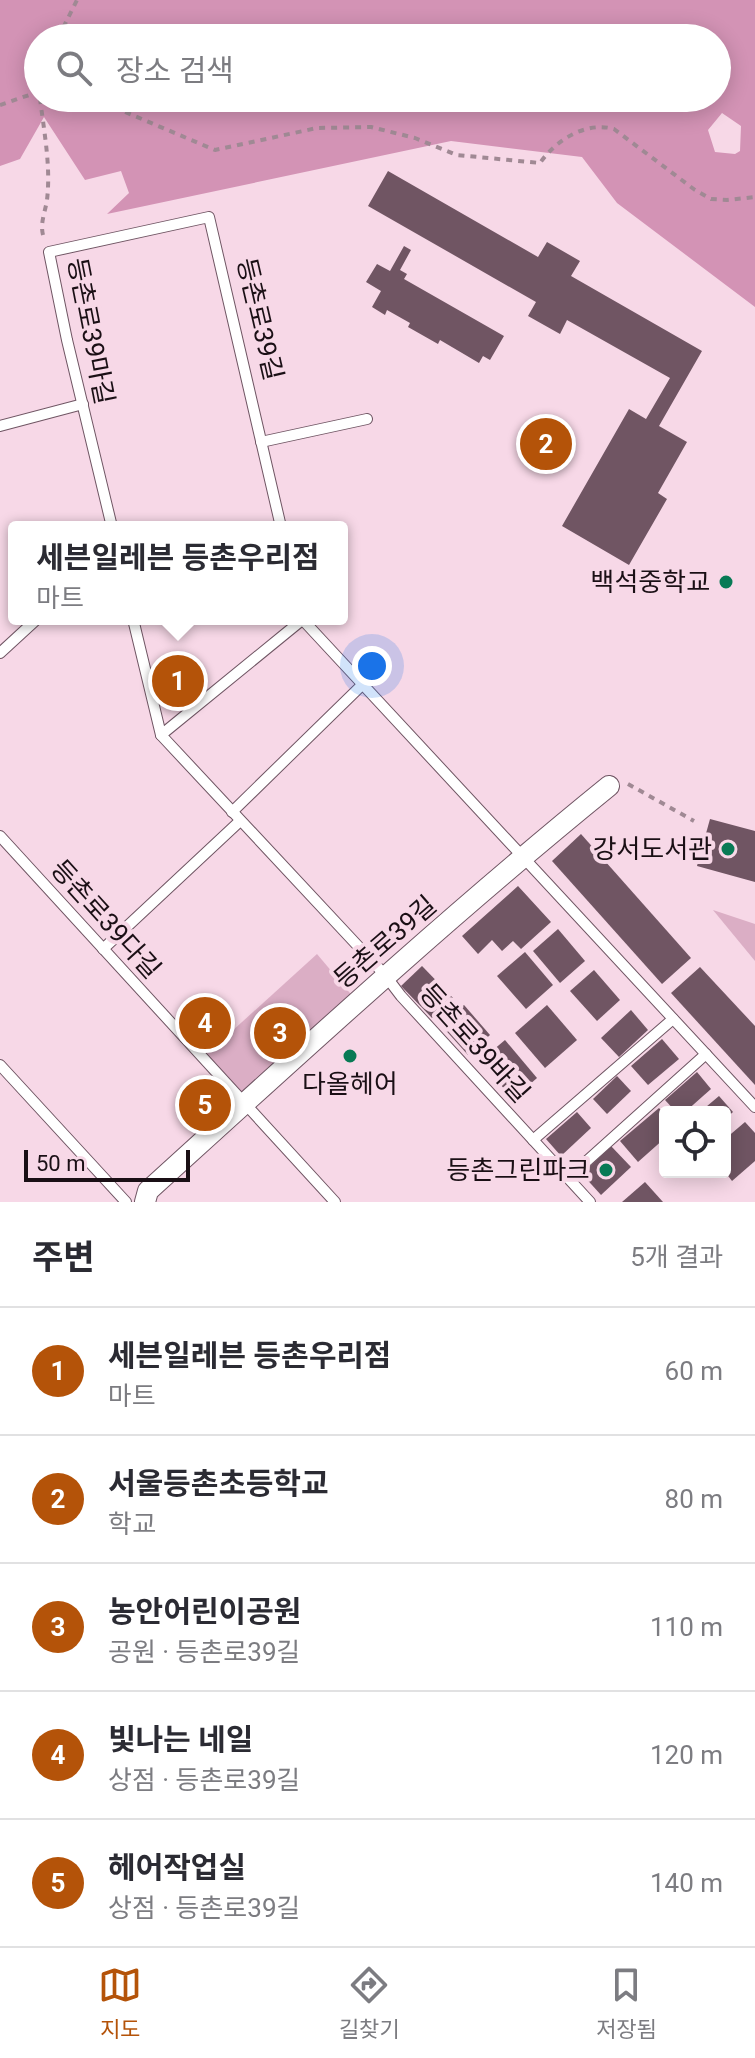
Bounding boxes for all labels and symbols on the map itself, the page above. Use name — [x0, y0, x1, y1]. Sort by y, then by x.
street label: 등촌로39마길 — [62, 255, 120, 407]
street label: 등촌로39길 — [231, 255, 289, 383]
pin: 2 — [520, 414, 572, 474]
place label: 백석중학교 — [590, 567, 710, 597]
marker: 백석중학교 — [717, 573, 735, 591]
your location — [352, 646, 392, 686]
pin: 1 — [152, 651, 204, 711]
place label: 강서도서관 — [592, 834, 712, 864]
marker: 강서도서관 — [719, 840, 737, 858]
street label: 등촌로39다길 — [45, 854, 167, 984]
street label: 등촌로39길 — [328, 890, 442, 994]
street label: 등촌로39바길 — [414, 978, 536, 1108]
pin: 4 — [179, 993, 231, 1053]
pin: 3 — [254, 1003, 306, 1063]
marker: 다올헤어 — [341, 1047, 359, 1065]
place label: 다올헤어 — [302, 1069, 398, 1099]
pin: 5 — [179, 1075, 231, 1135]
scale bar — [24, 1146, 190, 1182]
place label: 등촌그린파크 — [446, 1155, 590, 1185]
marker: 등촌그린파크 — [597, 1161, 615, 1179]

